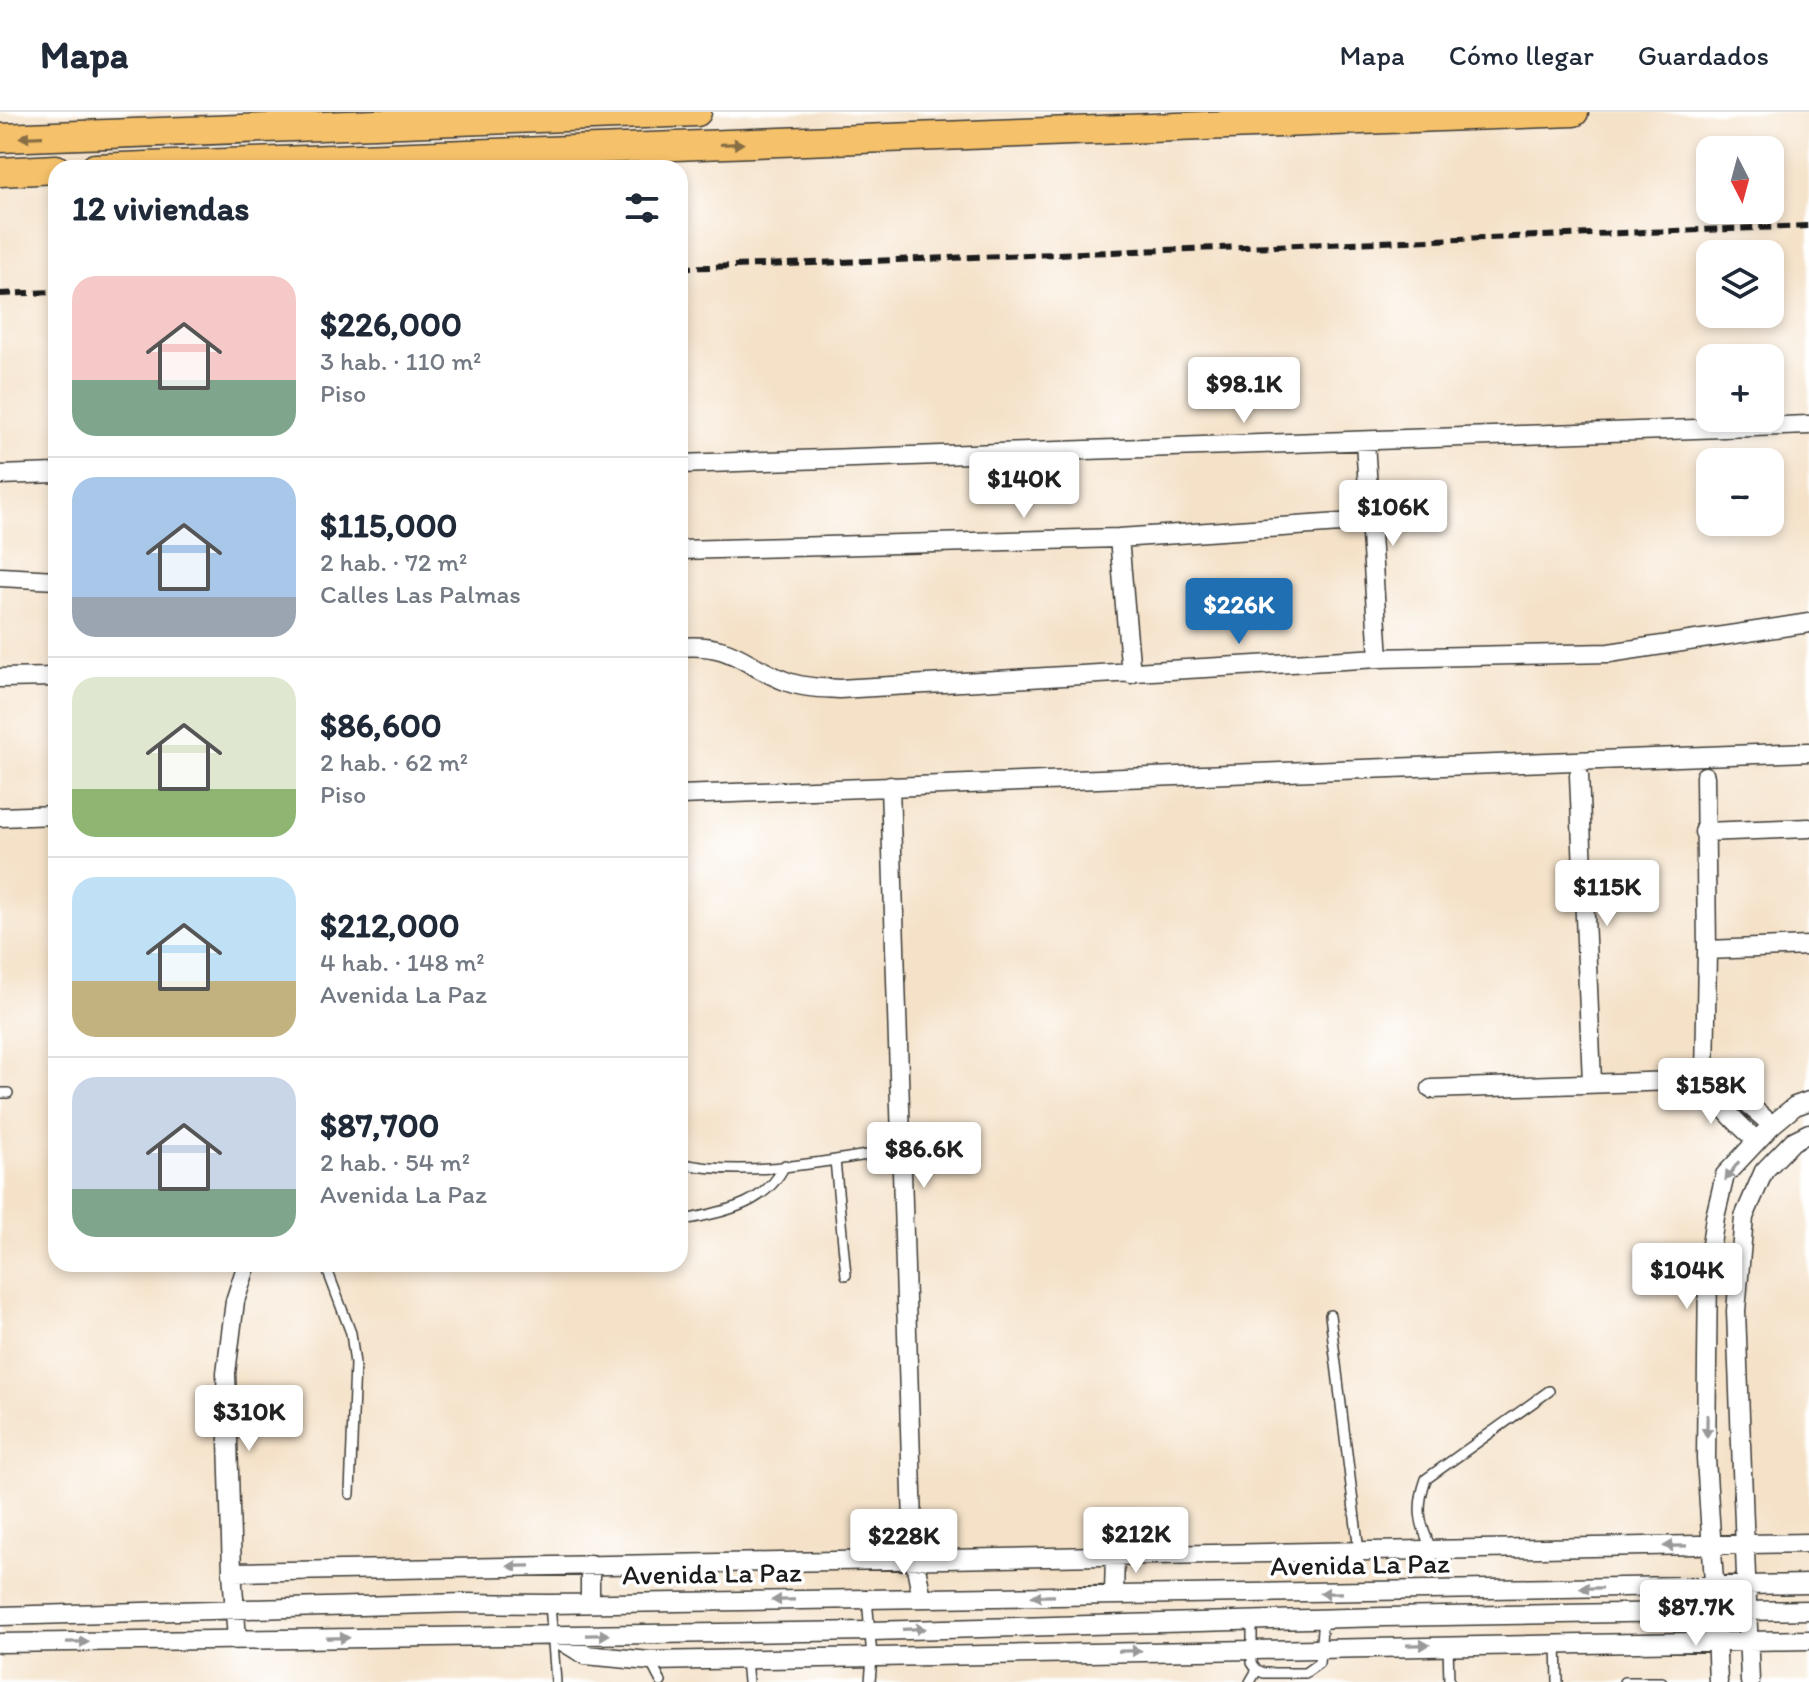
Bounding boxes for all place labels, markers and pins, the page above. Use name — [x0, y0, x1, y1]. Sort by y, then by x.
pin: $98.1K — [1179, 357, 1309, 425]
pin: $140K — [968, 452, 1080, 520]
pin: $106K — [1337, 480, 1449, 548]
pin: $226K — [1183, 578, 1295, 646]
pin: $115K — [1551, 860, 1663, 928]
pin: $158K — [1655, 1058, 1767, 1126]
pin: $86.6K — [859, 1122, 989, 1190]
pin: $104K — [1631, 1243, 1743, 1311]
pin: $310K — [193, 1385, 305, 1453]
pin: $212K — [1080, 1507, 1192, 1575]
pin: $228K — [848, 1509, 960, 1577]
pin: $87.7K — [1631, 1580, 1761, 1648]

